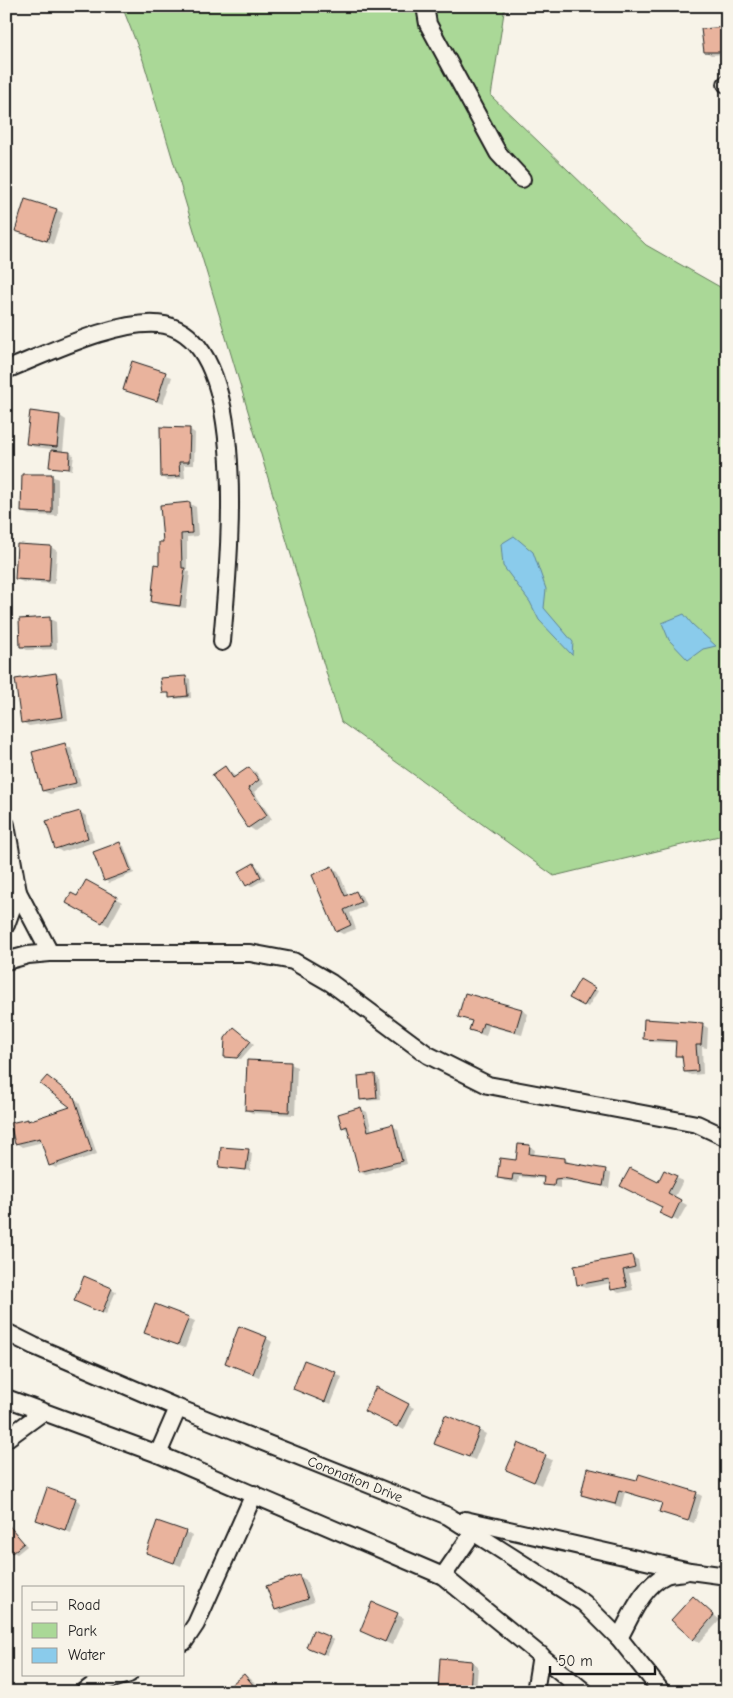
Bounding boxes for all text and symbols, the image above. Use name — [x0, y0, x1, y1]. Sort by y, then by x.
street label: Coronation Drive — [305, 1453, 405, 1506]
legend — [22, 1586, 185, 1676]
text: Road — [68, 1596, 100, 1614]
text: Park — [68, 1622, 97, 1640]
scale bar — [550, 1643, 656, 1675]
text: Water — [68, 1646, 105, 1664]
text: 50 m — [558, 1652, 593, 1670]

